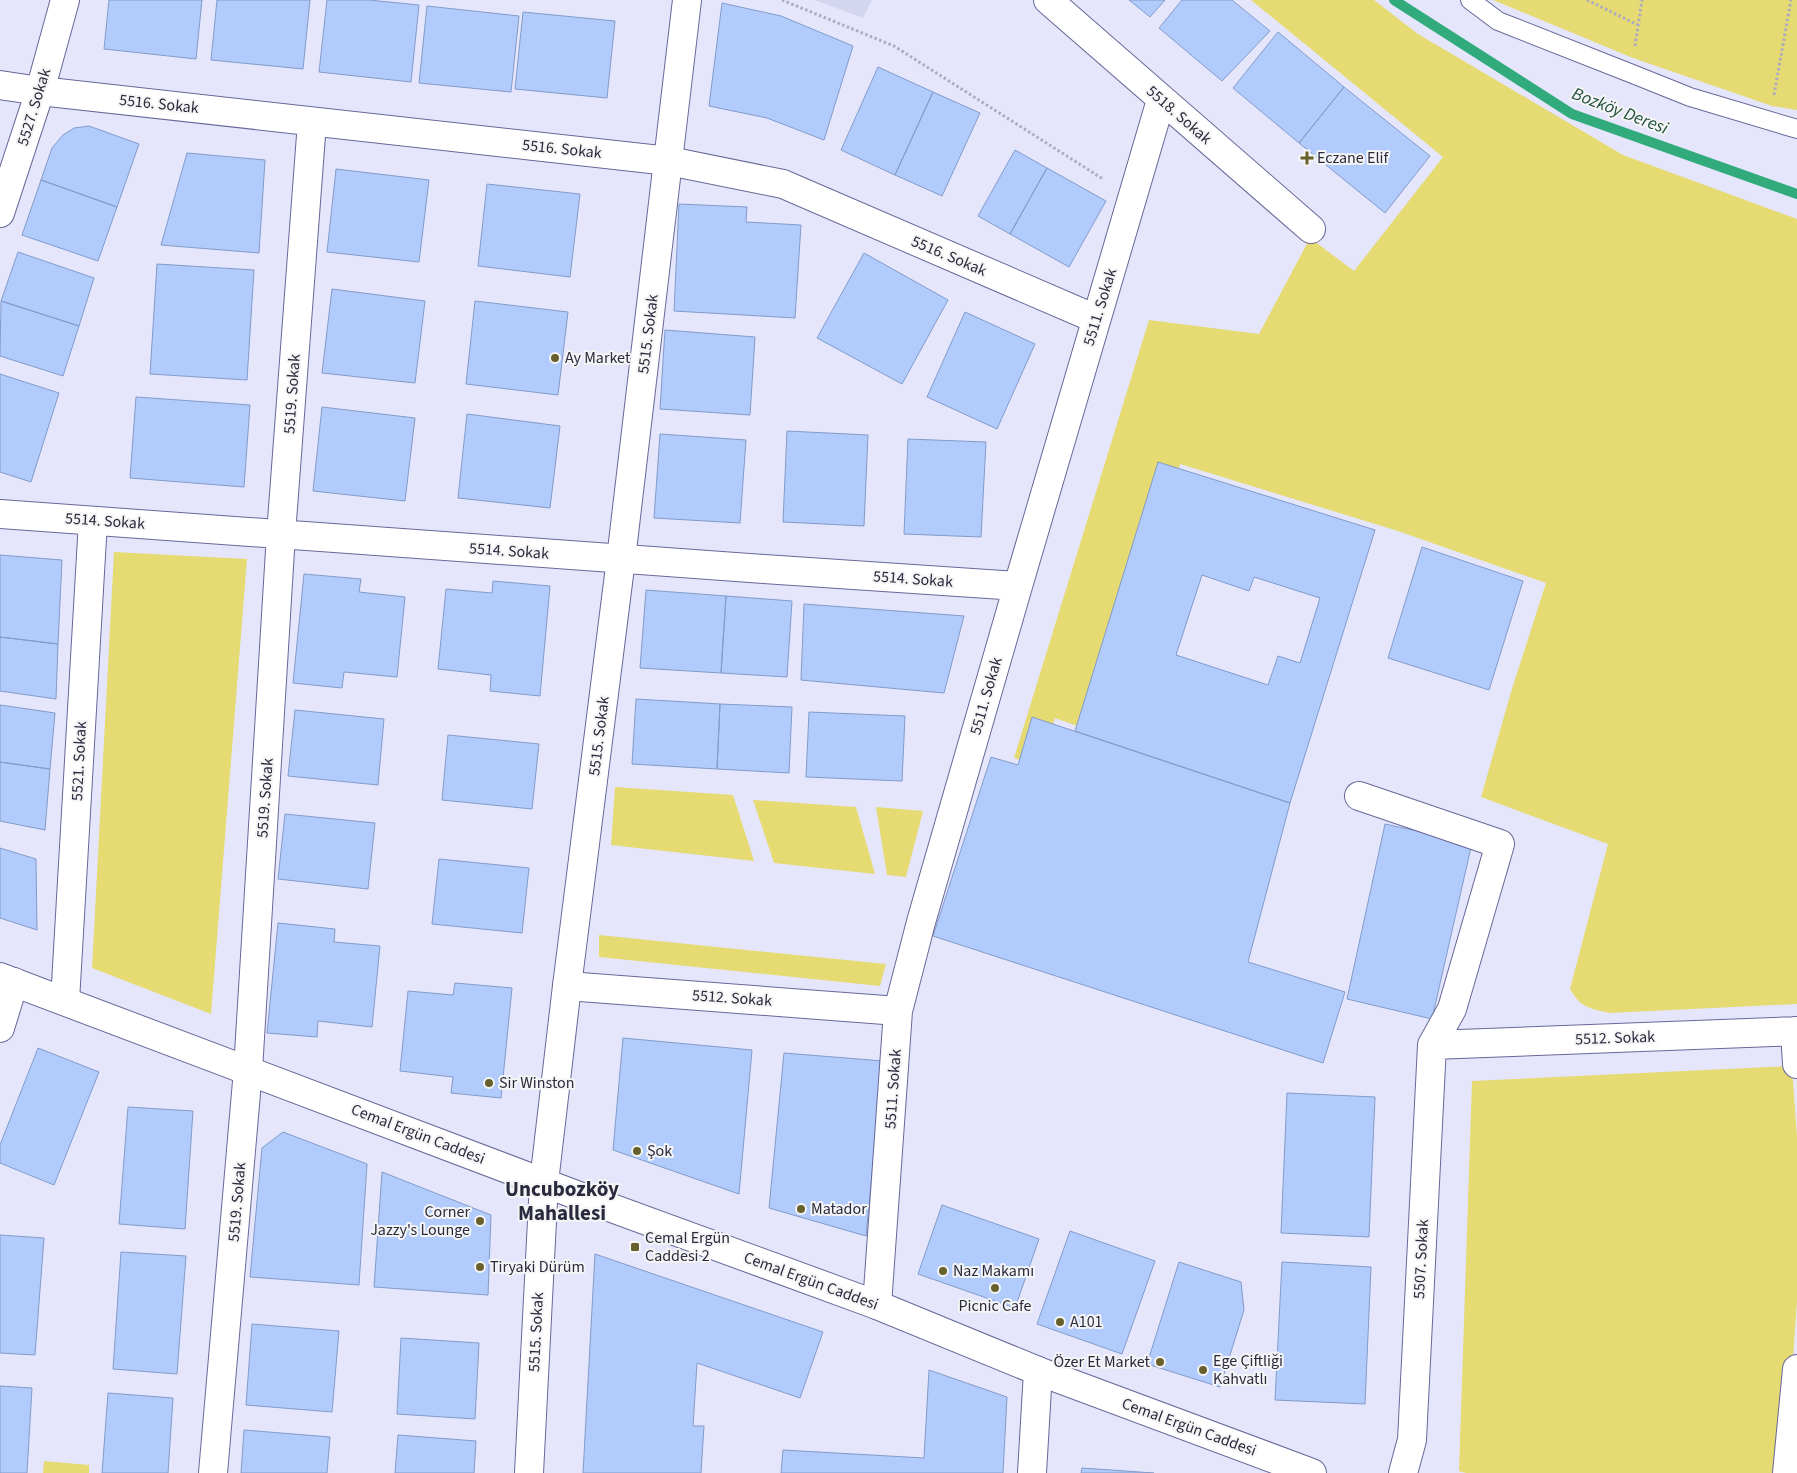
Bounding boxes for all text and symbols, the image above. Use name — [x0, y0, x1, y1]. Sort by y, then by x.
street label: 5527. Sokak — [12, 65, 56, 148]
street label: 5518. Sokak — [1142, 80, 1216, 150]
water label: Bozköy Deresi — [1568, 81, 1672, 141]
street label: 5516. Sokak — [118, 89, 200, 119]
street label: 5516. Sokak — [521, 134, 603, 164]
place label: Eczane Elif — [1317, 147, 1389, 169]
marker: Eczane Elif — [1301, 152, 1313, 164]
street label: 5516. Sokak — [908, 230, 990, 282]
street label: 5511. Sokak — [1078, 265, 1122, 348]
street label: 5515. Sokak — [632, 293, 664, 375]
place label: Ay Market — [565, 347, 631, 369]
marker: Ay Market — [549, 352, 561, 364]
street label: 5519. Sokak — [278, 353, 306, 435]
street label: 5514. Sokak — [64, 507, 146, 535]
street label: 5514. Sokak — [468, 537, 550, 565]
street label: 5514. Sokak — [872, 565, 954, 593]
street label: 5511. Sokak — [964, 654, 1008, 737]
street label: 5515. Sokak — [583, 695, 615, 777]
street label: 5521. Sokak — [66, 720, 92, 801]
street label: 5519. Sokak — [251, 757, 279, 839]
street label: 5512. Sokak — [691, 984, 773, 1012]
street label: 5512. Sokak — [1575, 1026, 1655, 1050]
street label: 5511. Sokak — [879, 1048, 907, 1130]
place label: Sir Winston — [499, 1072, 575, 1094]
marker: Sir Winston — [483, 1077, 495, 1089]
street label: Cemal Ergün Caddesi — [348, 1098, 488, 1170]
place label: Şok — [647, 1140, 672, 1162]
marker: Şok — [631, 1145, 643, 1157]
street label: 5519. Sokak — [223, 1161, 251, 1243]
district label: Uncubozköy Mahallesi — [505, 1174, 619, 1228]
place label: Matador — [811, 1198, 867, 1220]
place label: Corner Jazzy's Lounge — [370, 1201, 470, 1241]
marker: Matador — [795, 1203, 807, 1215]
marker: Corner Jazzy's Lounge — [474, 1215, 486, 1227]
street label: 5507. Sokak — [1408, 1218, 1434, 1299]
place label: Cemal Ergün Caddesi 2 — [645, 1227, 730, 1267]
marker: Cemal Ergün Caddesi 2 — [629, 1241, 641, 1253]
street label: Cemal Ergün Caddesi — [741, 1246, 881, 1316]
place label: Tiryaki Dürüm — [490, 1256, 585, 1278]
place label: Naz Makamı — [953, 1260, 1034, 1282]
marker: Tiryaki Dürüm — [474, 1261, 486, 1273]
marker: Naz Makamı — [937, 1265, 949, 1277]
marker: Picnic Cafe — [989, 1282, 1001, 1294]
street label: 5515. Sokak — [523, 1291, 549, 1372]
place label: Picnic Cafe — [958, 1295, 1032, 1317]
place label: A101 — [1070, 1311, 1103, 1333]
marker: A101 — [1054, 1316, 1066, 1328]
place label: Ege Çiftliği Kahvatlı — [1213, 1350, 1283, 1390]
place label: Özer Et Market — [1053, 1351, 1151, 1373]
marker: Özer Et Market — [1154, 1356, 1166, 1368]
marker: Ege Çiftliği Kahvatlı — [1197, 1364, 1209, 1376]
street label: Cemal Ergün Caddesi — [1119, 1392, 1259, 1462]

